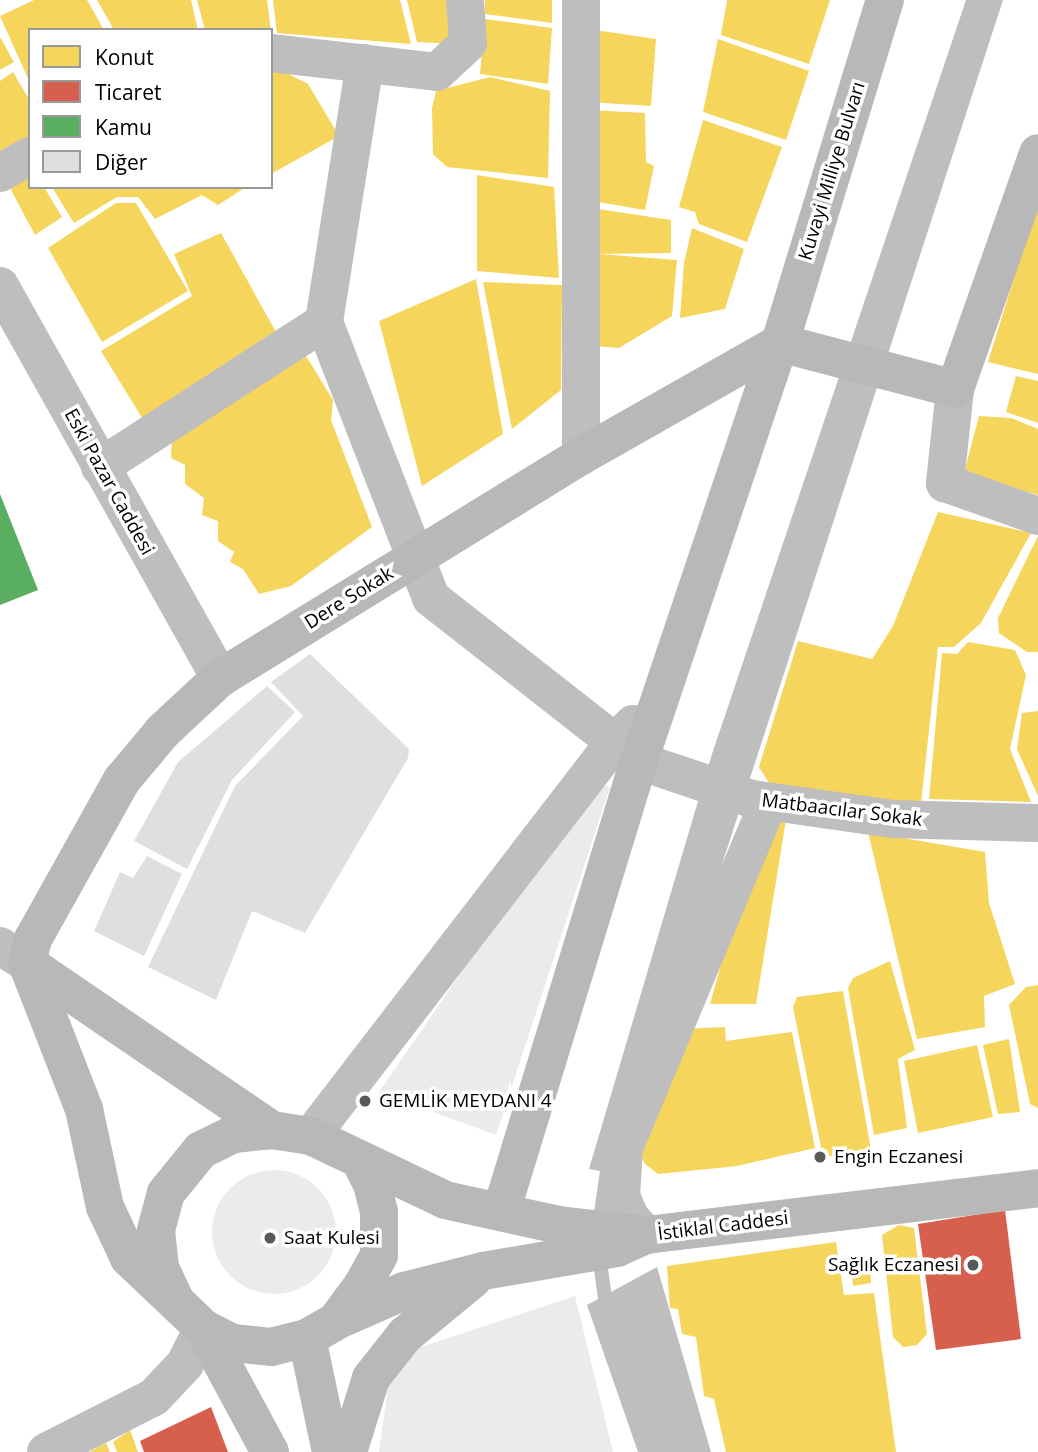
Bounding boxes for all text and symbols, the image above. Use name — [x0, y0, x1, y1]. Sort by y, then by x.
legend — [28, 28, 273, 189]
text: Konut — [95, 43, 154, 71]
text: Ticaret — [95, 78, 161, 106]
street label: Kuvayi Milliye Bulvarı — [794, 79, 870, 263]
text: Kamu — [95, 113, 152, 141]
text: Diğer — [95, 148, 147, 176]
street label: Eski Pazar Caddesi — [59, 405, 159, 559]
street label: Dere Sokak — [300, 562, 398, 634]
street label: Matbaacılar Sokak — [760, 789, 924, 831]
place label: GEMLİK MEYDANI 4 — [379, 1090, 552, 1112]
marker: GEMLİK MEYDANI 4 — [357, 1093, 373, 1109]
place label: Engin Eczanesi — [834, 1146, 963, 1168]
marker: Engin Eczanesi — [812, 1149, 828, 1165]
street label: İstiklal Caddesi — [656, 1207, 790, 1245]
place label: Saat Kulesi — [284, 1227, 380, 1249]
marker: Saat Kulesi — [262, 1230, 278, 1246]
place label: Sağlık Eczanesi — [828, 1254, 959, 1276]
marker: Sağlık Eczanesi — [965, 1257, 981, 1273]

